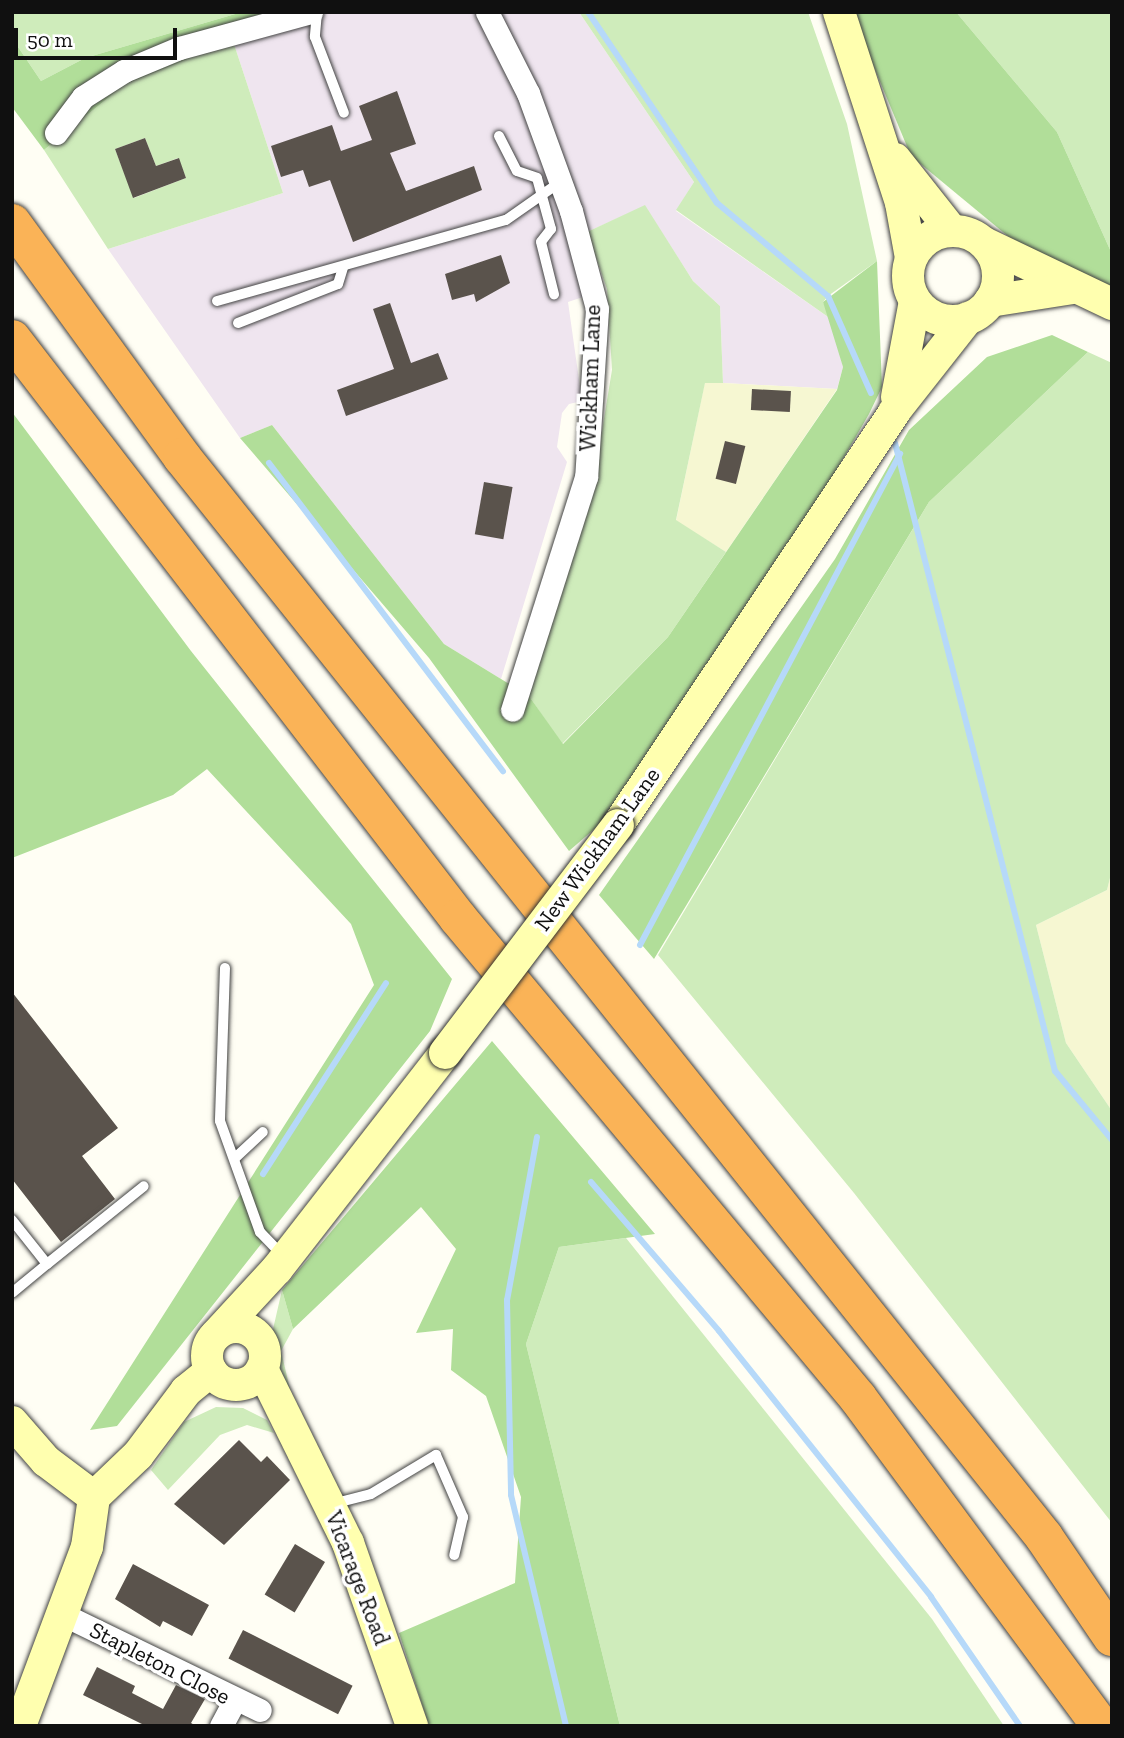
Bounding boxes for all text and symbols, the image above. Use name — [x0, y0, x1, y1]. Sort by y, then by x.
scale bar — [18, 14, 180, 58]
text: 50 m — [27, 27, 73, 52]
street label: Wickham Lane — [574, 304, 606, 452]
street label: New Wickham Lane — [528, 761, 666, 937]
street label: Vicarage Road — [320, 1507, 396, 1649]
street label: Stapleton Close — [85, 1616, 235, 1710]

